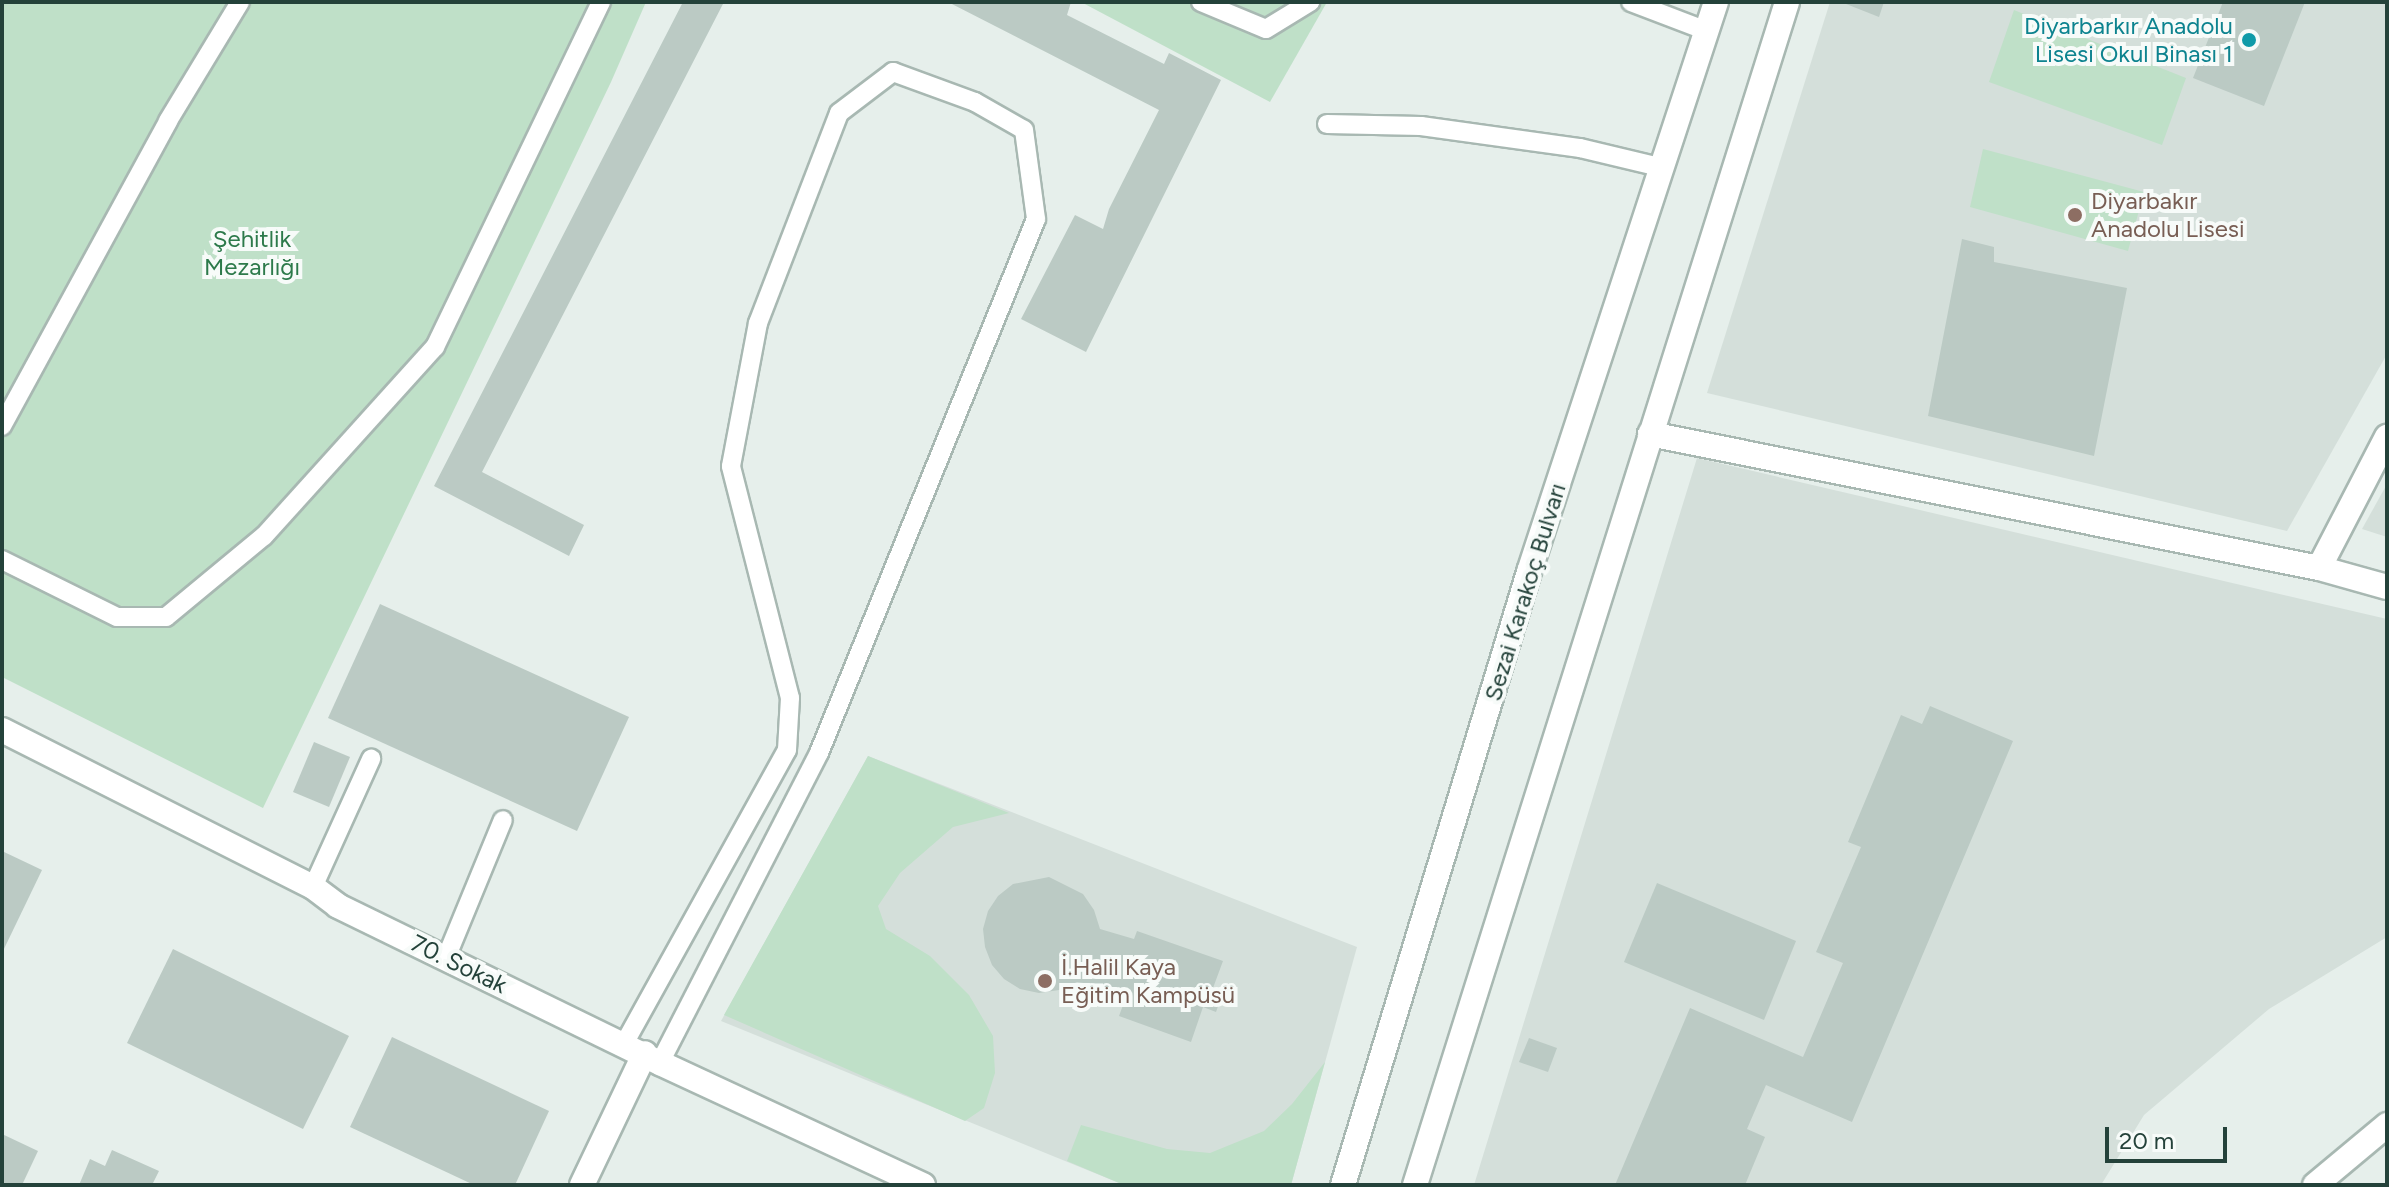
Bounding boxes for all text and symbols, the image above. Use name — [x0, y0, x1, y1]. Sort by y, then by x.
place label: Diyarbarkır Anadolu Lisesi Okul Binası 1 — [2024, 12, 2233, 68]
marker: Diyarbarkır Anadolu Lisesi Okul Binası 1 — [2240, 31, 2258, 49]
place label: Diyarbakır Anadolu Lisesi — [2091, 187, 2245, 243]
marker: Diyarbakır Anadolu Lisesi — [2066, 206, 2084, 224]
park label: Şehitlik Mezarlığı — [204, 225, 300, 281]
street label: Sezai Karakoç Bulvarı — [1478, 480, 1572, 704]
street label: 70. Sokak — [406, 928, 512, 1000]
place label: İ.Halil Kaya Eğitim Kampüsü — [1061, 953, 1235, 1009]
marker: İ.Halil Kaya Eğitim Kampüsü — [1036, 972, 1054, 990]
scale bar — [2109, 1111, 2231, 1161]
text: 20 m — [2119, 1126, 2174, 1155]

